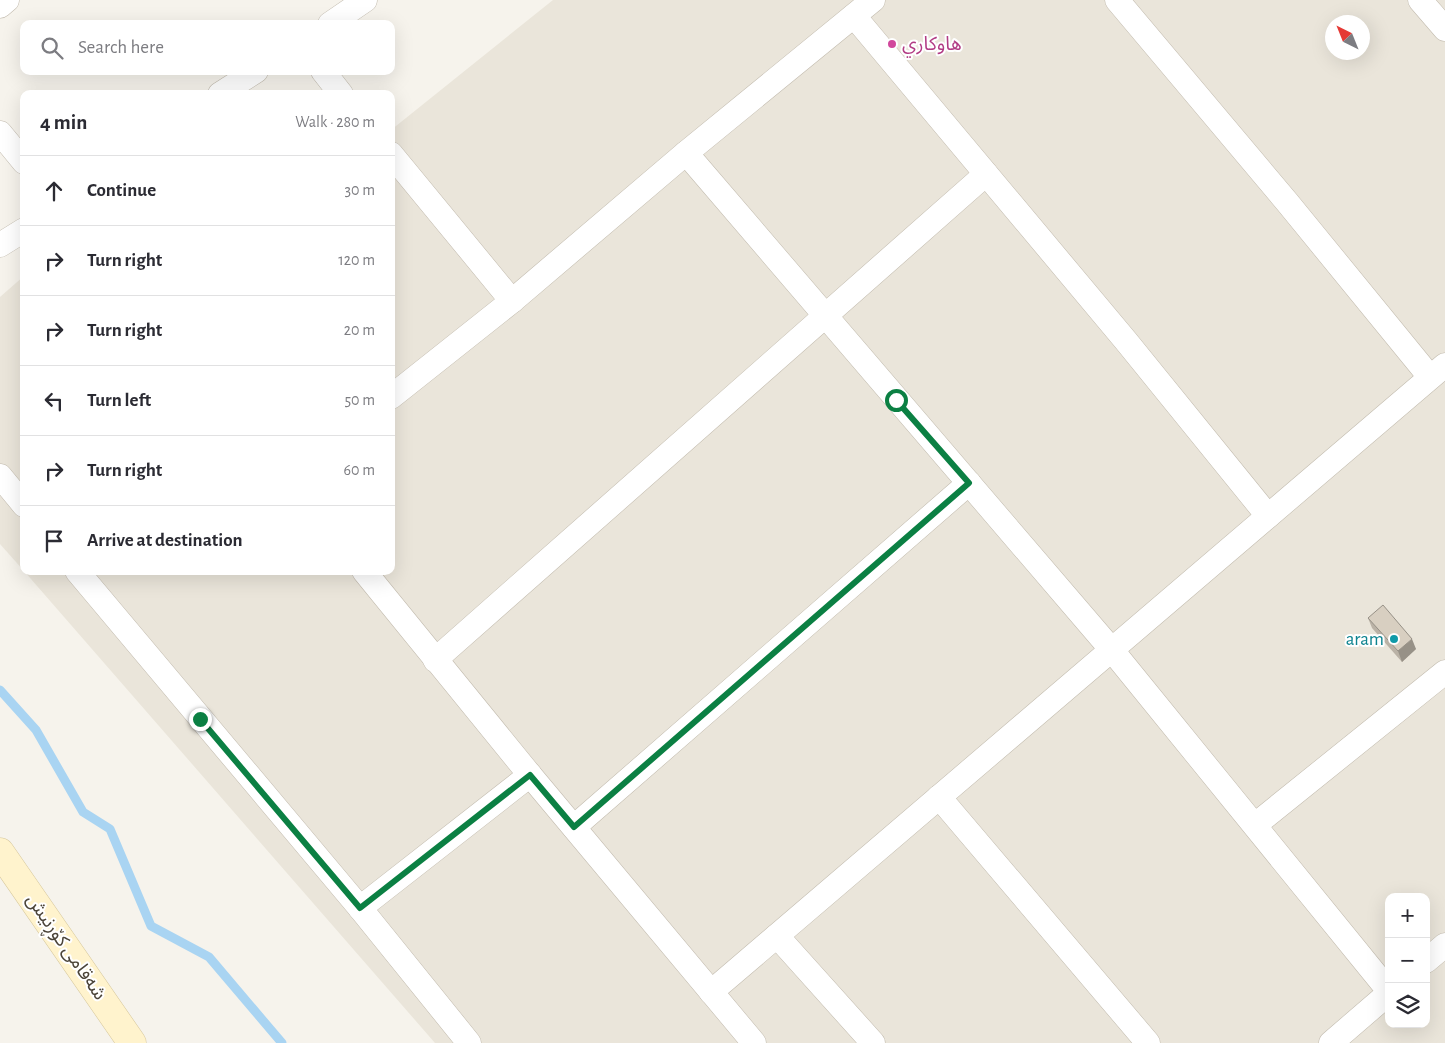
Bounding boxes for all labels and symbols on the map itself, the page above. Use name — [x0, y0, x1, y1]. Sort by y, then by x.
north arrow — [1325, 15, 1370, 60]
place label: هاوكاري — [902, 35, 962, 58]
marker: هاوكاري — [886, 38, 898, 50]
route start — [885, 389, 908, 412]
place label: aram — [1346, 630, 1384, 649]
marker: aram — [1388, 633, 1400, 645]
route end — [189, 708, 212, 731]
street label: شەقامی کۆڕنیش — [18, 890, 110, 1006]

